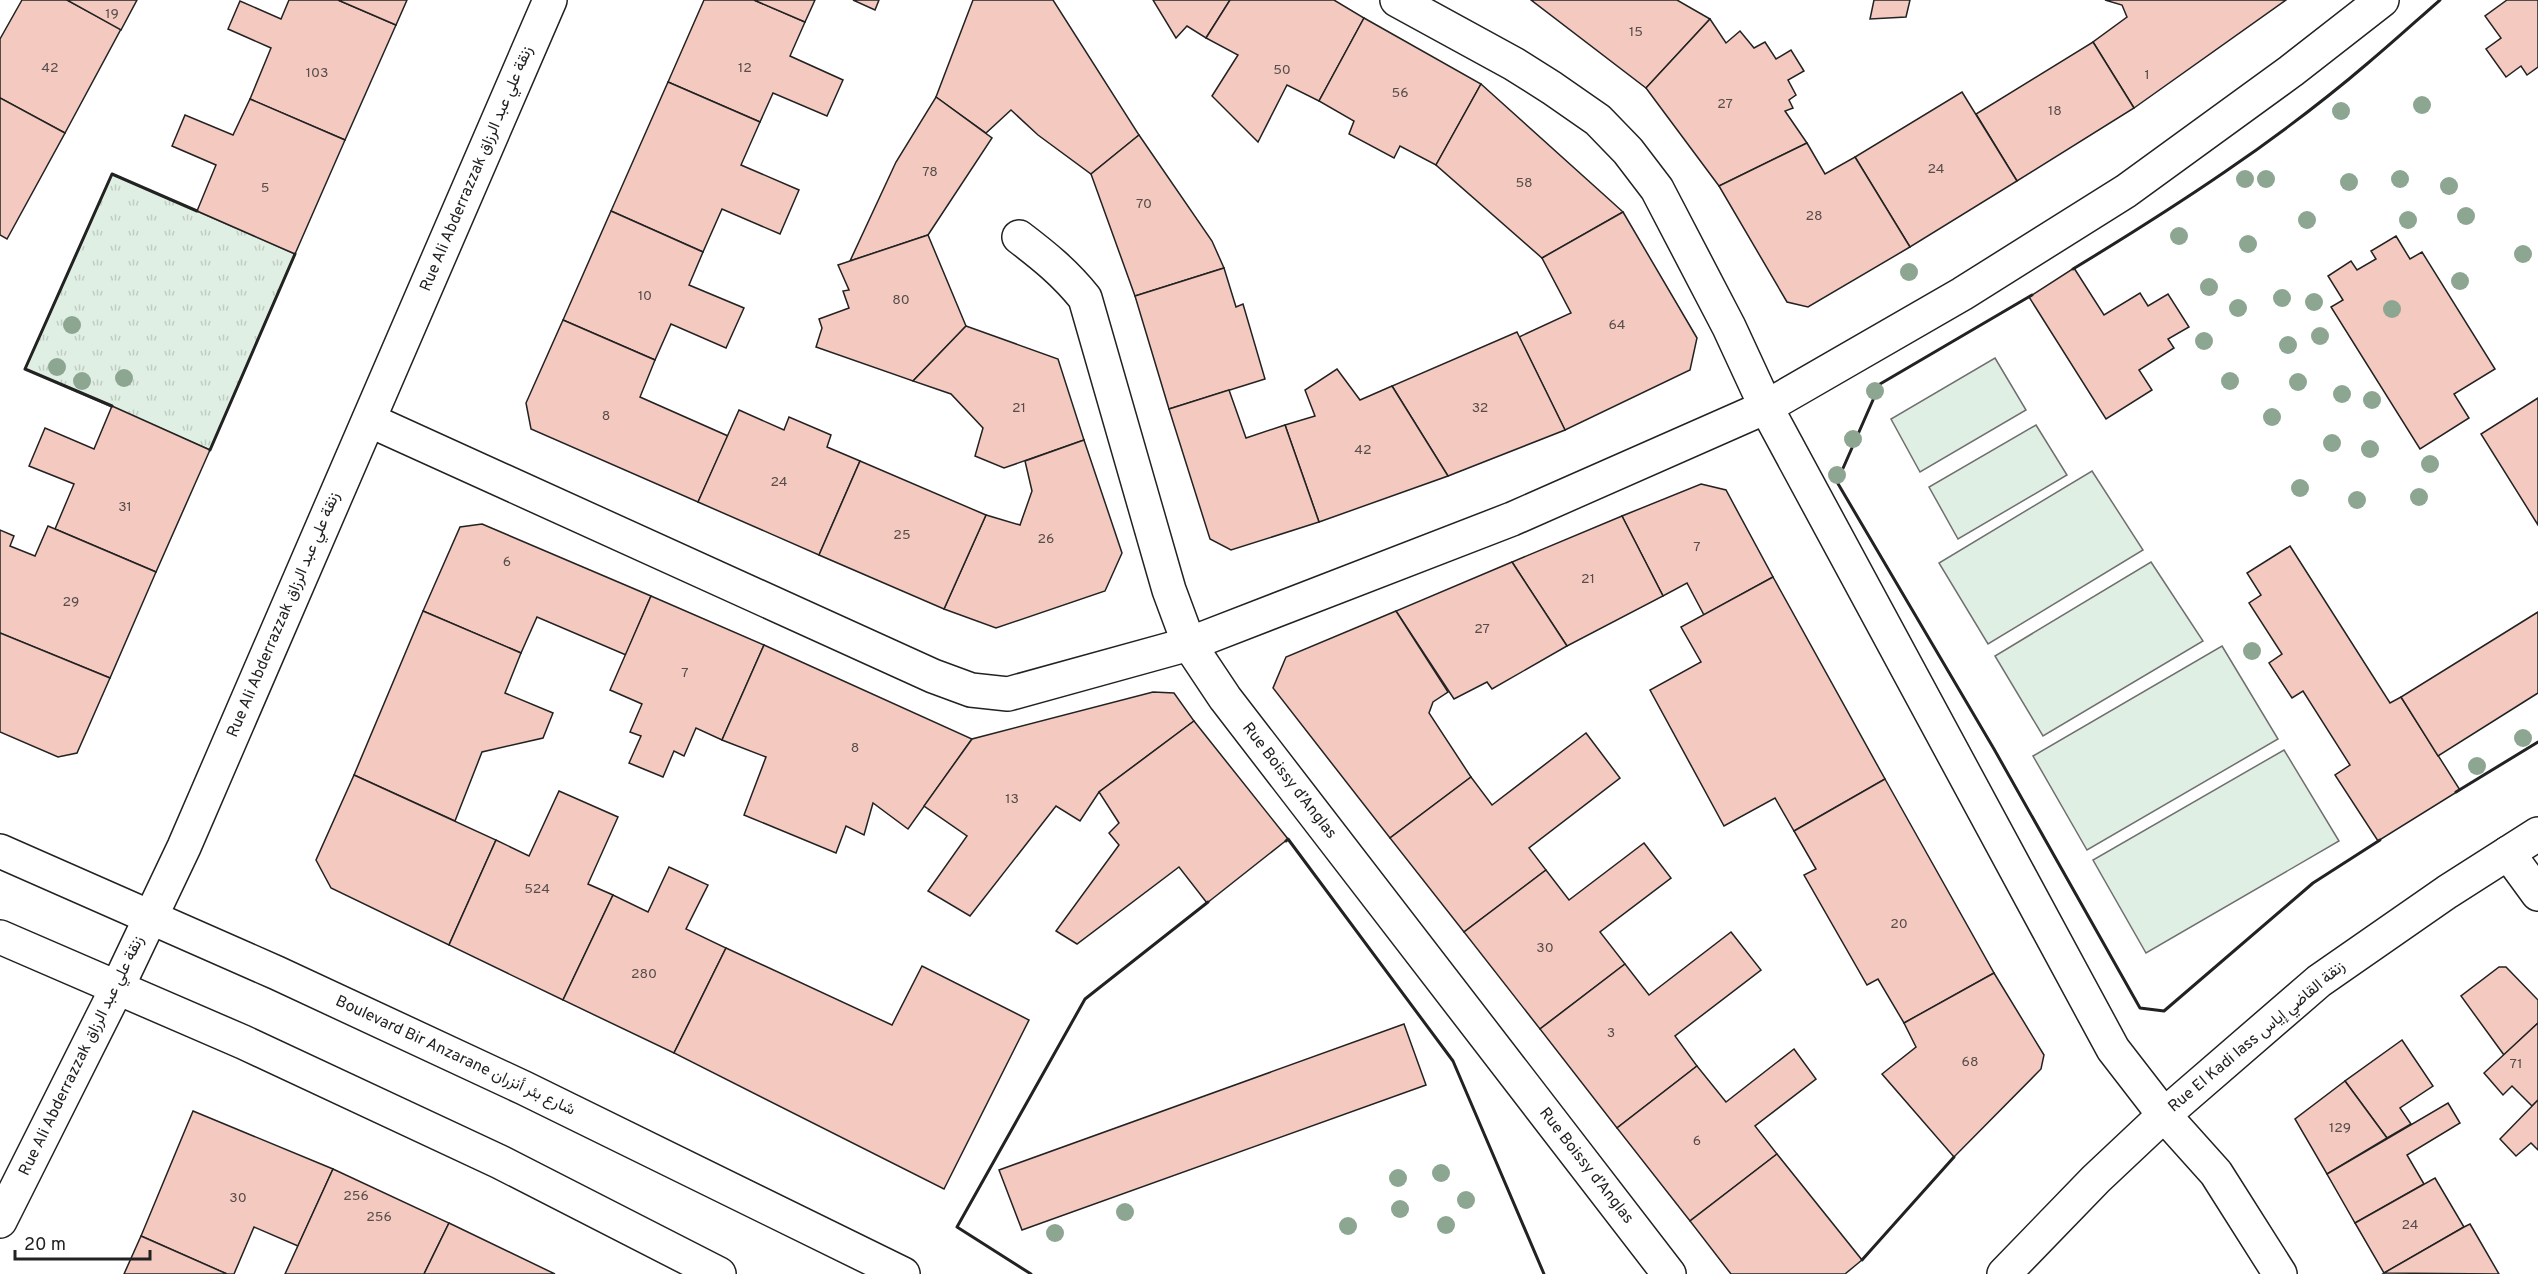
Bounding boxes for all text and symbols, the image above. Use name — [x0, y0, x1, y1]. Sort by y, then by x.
house number: 19 — [105, 6, 119, 23]
house number: 15 — [1629, 24, 1643, 41]
street label: Rue Ali Abderrazzak زنقة علي عبد الرزاق — [416, 43, 540, 295]
house number: 42 — [41, 60, 59, 77]
house number: 12 — [738, 60, 752, 77]
house number: 50 — [1273, 62, 1291, 79]
house number: 103 — [306, 65, 328, 82]
house number: 1 — [2144, 67, 2150, 84]
house number: 56 — [1391, 85, 1409, 102]
house number: 27 — [1717, 96, 1733, 113]
house number: 18 — [2048, 103, 2062, 120]
house number: 24 — [1927, 161, 1945, 178]
house number: 78 — [922, 164, 938, 181]
house number: 58 — [1515, 175, 1533, 192]
house number: 5 — [261, 180, 269, 197]
house number: 70 — [1136, 196, 1152, 213]
house number: 28 — [1805, 208, 1823, 225]
house number: 10 — [638, 288, 652, 305]
house number: 80 — [892, 292, 910, 309]
house number: 64 — [1608, 317, 1626, 334]
house number: 21 — [1012, 400, 1026, 417]
house number: 32 — [1472, 400, 1488, 417]
house number: 8 — [602, 408, 610, 425]
house number: 42 — [1354, 442, 1372, 459]
house number: 24 — [770, 474, 788, 491]
street label: Rue Ali Abderrazzak زنقة علي عبد الرزاق — [223, 489, 347, 741]
house number: 31 — [118, 499, 132, 516]
house number: 25 — [893, 527, 911, 544]
house number: 26 — [1038, 531, 1054, 548]
house number: 7 — [1693, 539, 1701, 556]
house number: 6 — [503, 554, 511, 571]
house number: 21 — [1581, 571, 1595, 588]
house number: 29 — [63, 594, 79, 611]
house number: 27 — [1474, 621, 1490, 638]
house number: 7 — [681, 665, 689, 682]
street label: Rue Boissy d’Anglas — [1237, 719, 1341, 843]
house number: 8 — [851, 740, 859, 757]
house number: 13 — [1005, 791, 1019, 808]
house number: 524 — [524, 881, 550, 898]
house number: 20 — [1890, 916, 1908, 933]
street label: Rue Ali Abderrazzak زنقة علي عبد الرزاق — [15, 933, 151, 1180]
house number: 30 — [1536, 940, 1554, 957]
street label: Rue El Kadi Iass زنقة القاضي إياس — [2164, 957, 2351, 1119]
house number: 280 — [631, 966, 657, 983]
street label: Boulevard Bir Anzarane شارع بئر أنزران — [332, 992, 578, 1120]
house number: 3 — [1607, 1025, 1615, 1042]
house number: 68 — [1962, 1054, 1978, 1071]
house number: 71 — [2510, 1056, 2522, 1073]
street label: Rue Boissy d’Anglas — [1534, 1104, 1638, 1228]
house number: 129 — [2329, 1120, 2351, 1137]
house number: 6 — [1693, 1133, 1701, 1150]
house number: 256 — [343, 1188, 369, 1205]
house number: 30 — [229, 1190, 247, 1207]
house number: 256 — [366, 1209, 392, 1226]
house number: 24 — [2401, 1217, 2419, 1234]
scale bar — [15, 1223, 150, 1261]
text: 20 m — [24, 1234, 66, 1257]

